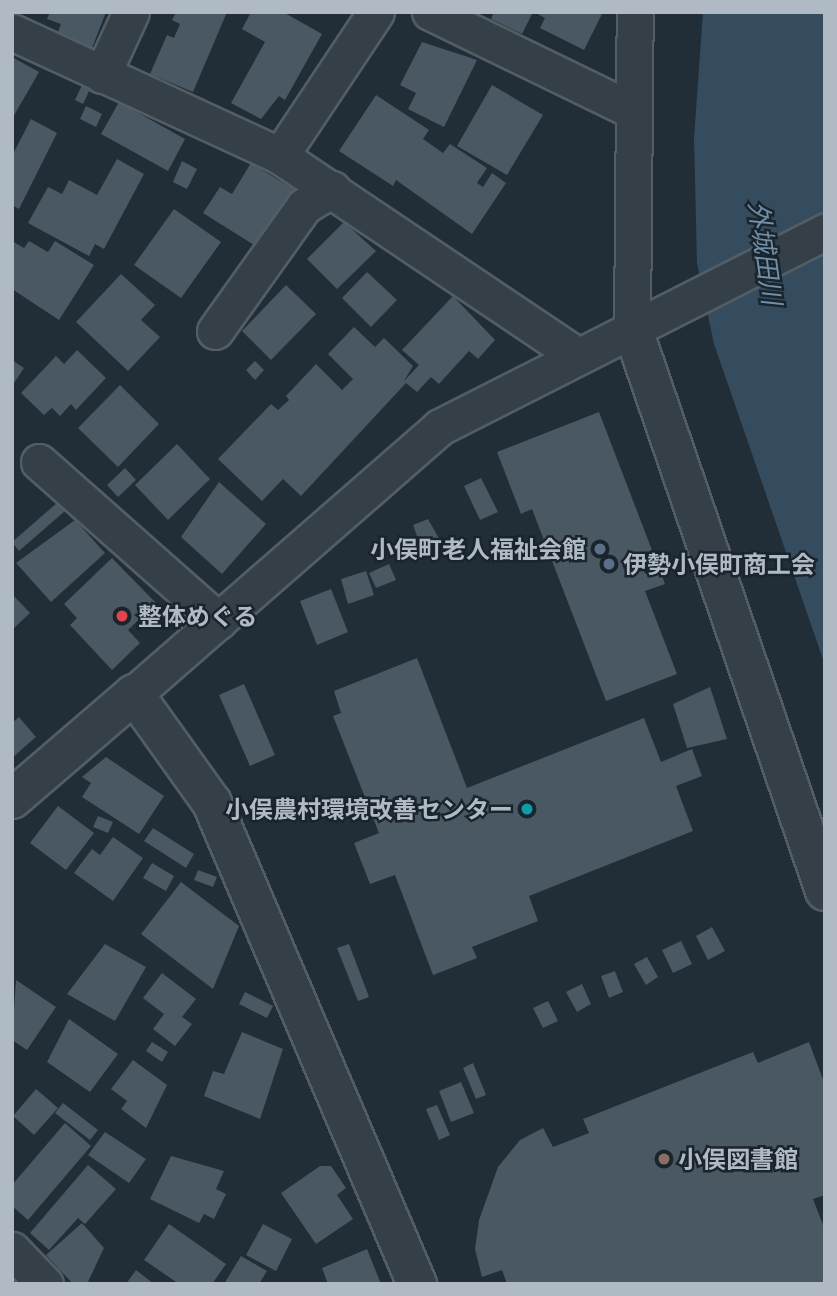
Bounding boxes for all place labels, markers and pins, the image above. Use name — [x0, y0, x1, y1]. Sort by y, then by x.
place label: 小俣町老人福祉会館 — [370, 535, 586, 563]
marker: 小俣町老人福祉会館 — [592, 541, 608, 557]
place label: 伊勢小俣町商工会 — [623, 550, 815, 578]
marker: 伊勢小俣町商工会 — [601, 556, 617, 572]
place label: 整体めぐる — [138, 602, 258, 630]
marker: 整体めぐる — [112, 606, 132, 626]
place label: 小俣農村環境改善センター — [225, 795, 513, 823]
marker: 小俣農村環境改善センター — [519, 801, 535, 817]
place label: 小俣図書館 — [678, 1145, 798, 1173]
marker: 小俣図書館 — [656, 1151, 672, 1167]

